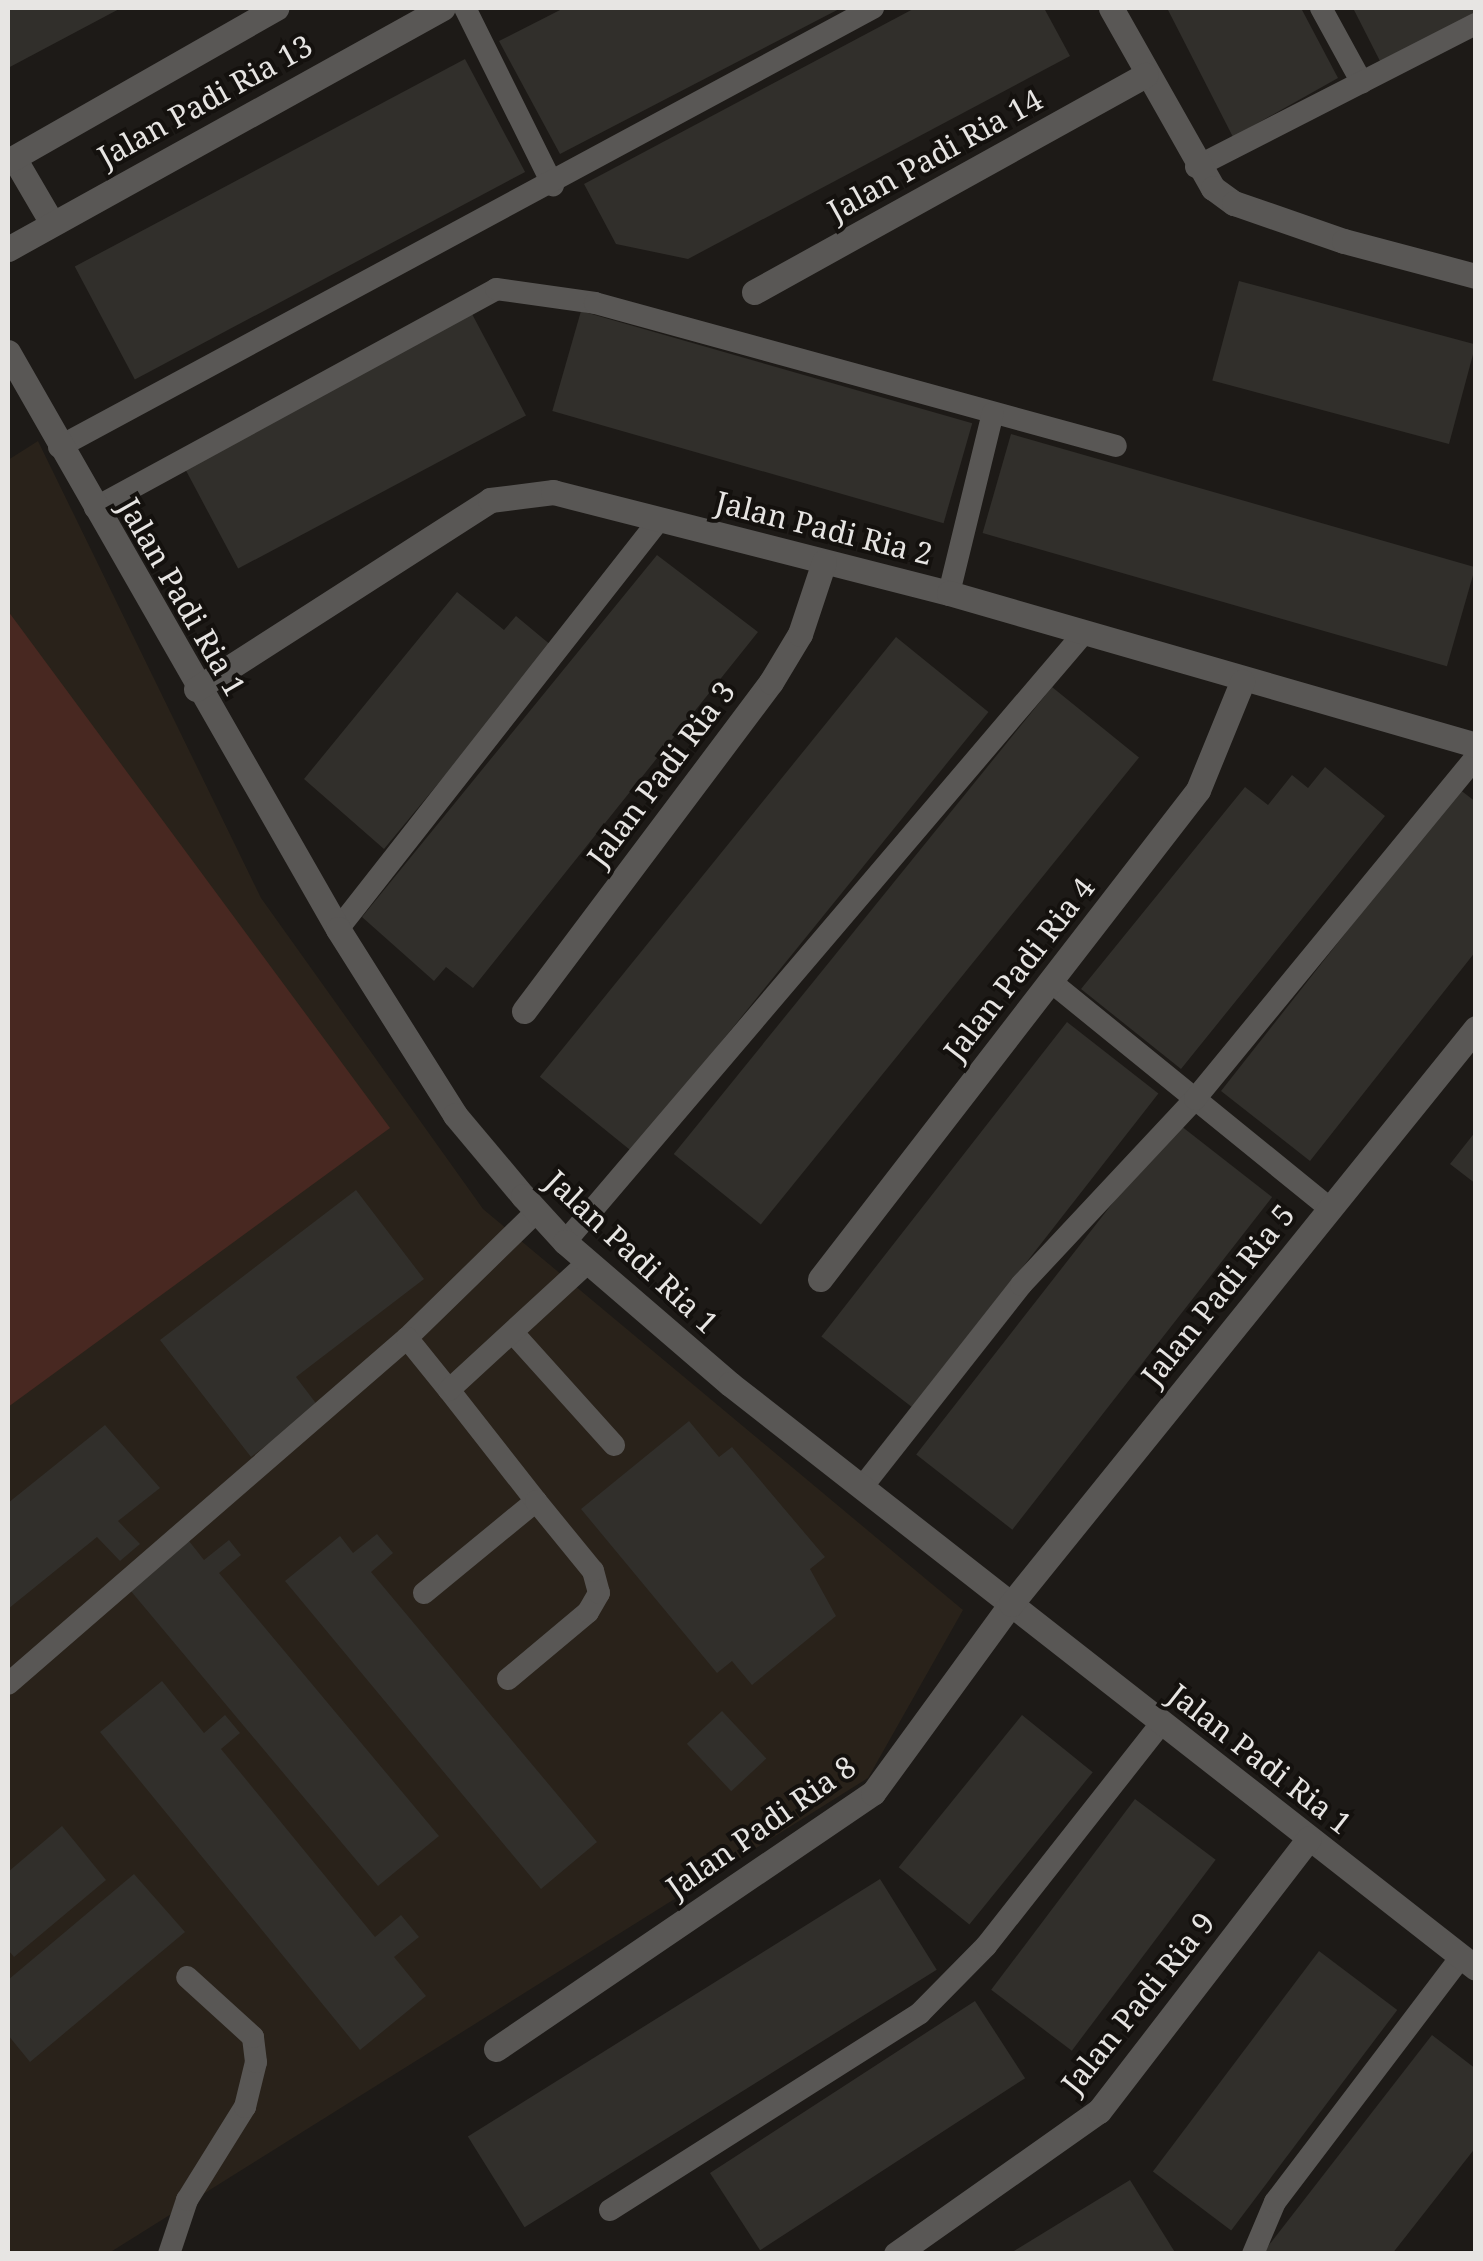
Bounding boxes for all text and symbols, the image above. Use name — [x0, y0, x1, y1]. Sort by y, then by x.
street label: Jalan Padi Ria 13 — [92, 27, 318, 175]
street label: Jalan Padi Ria 14 — [822, 81, 1048, 229]
street label: Jalan Padi Ria 2 — [712, 484, 936, 572]
street label: Jalan Padi Ria 1 — [111, 492, 253, 702]
street label: Jalan Padi Ria 3 — [580, 674, 742, 874]
street label: Jalan Padi Ria 4 — [936, 870, 1102, 1068]
street label: Jalan Padi Ria 1 — [538, 1163, 726, 1341]
street label: Jalan Padi Ria 5 — [1134, 1197, 1302, 1393]
street label: Jalan Padi Ria 1 — [1161, 1676, 1359, 1842]
street label: Jalan Padi Ria 8 — [660, 1748, 862, 1906]
street label: Jalan Padi Ria 9 — [1054, 1905, 1222, 2101]

